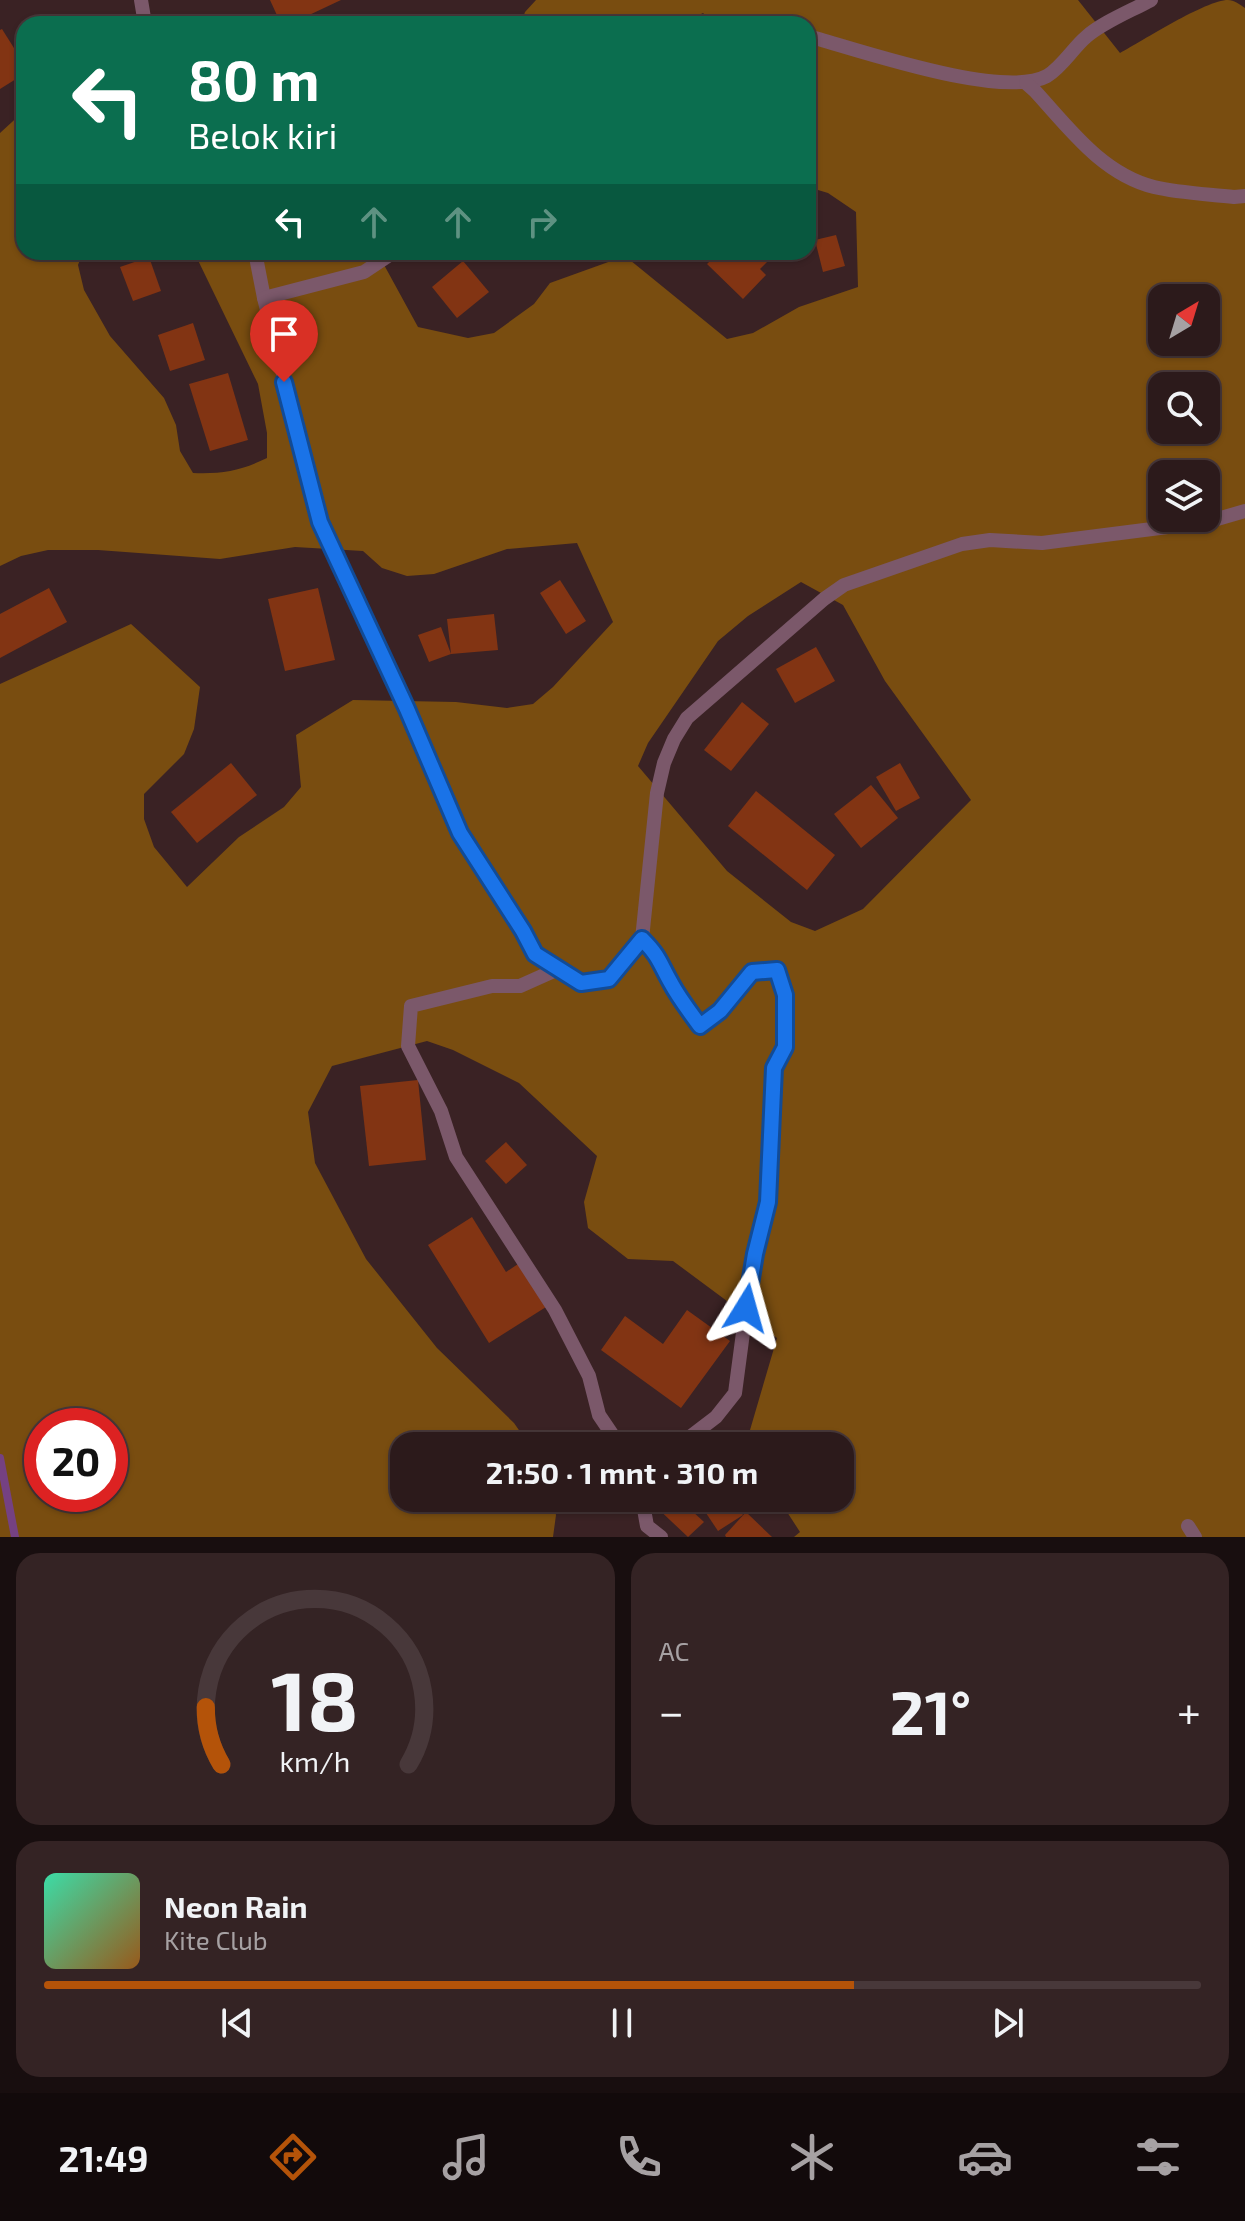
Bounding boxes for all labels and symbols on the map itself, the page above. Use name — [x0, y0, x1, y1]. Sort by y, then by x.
north arrow — [1148, 284, 1220, 356]
pin — [250, 300, 318, 382]
position arrow — [704, 1266, 788, 1350]
speed limit sign: 20 — [24, 1408, 128, 1512]

